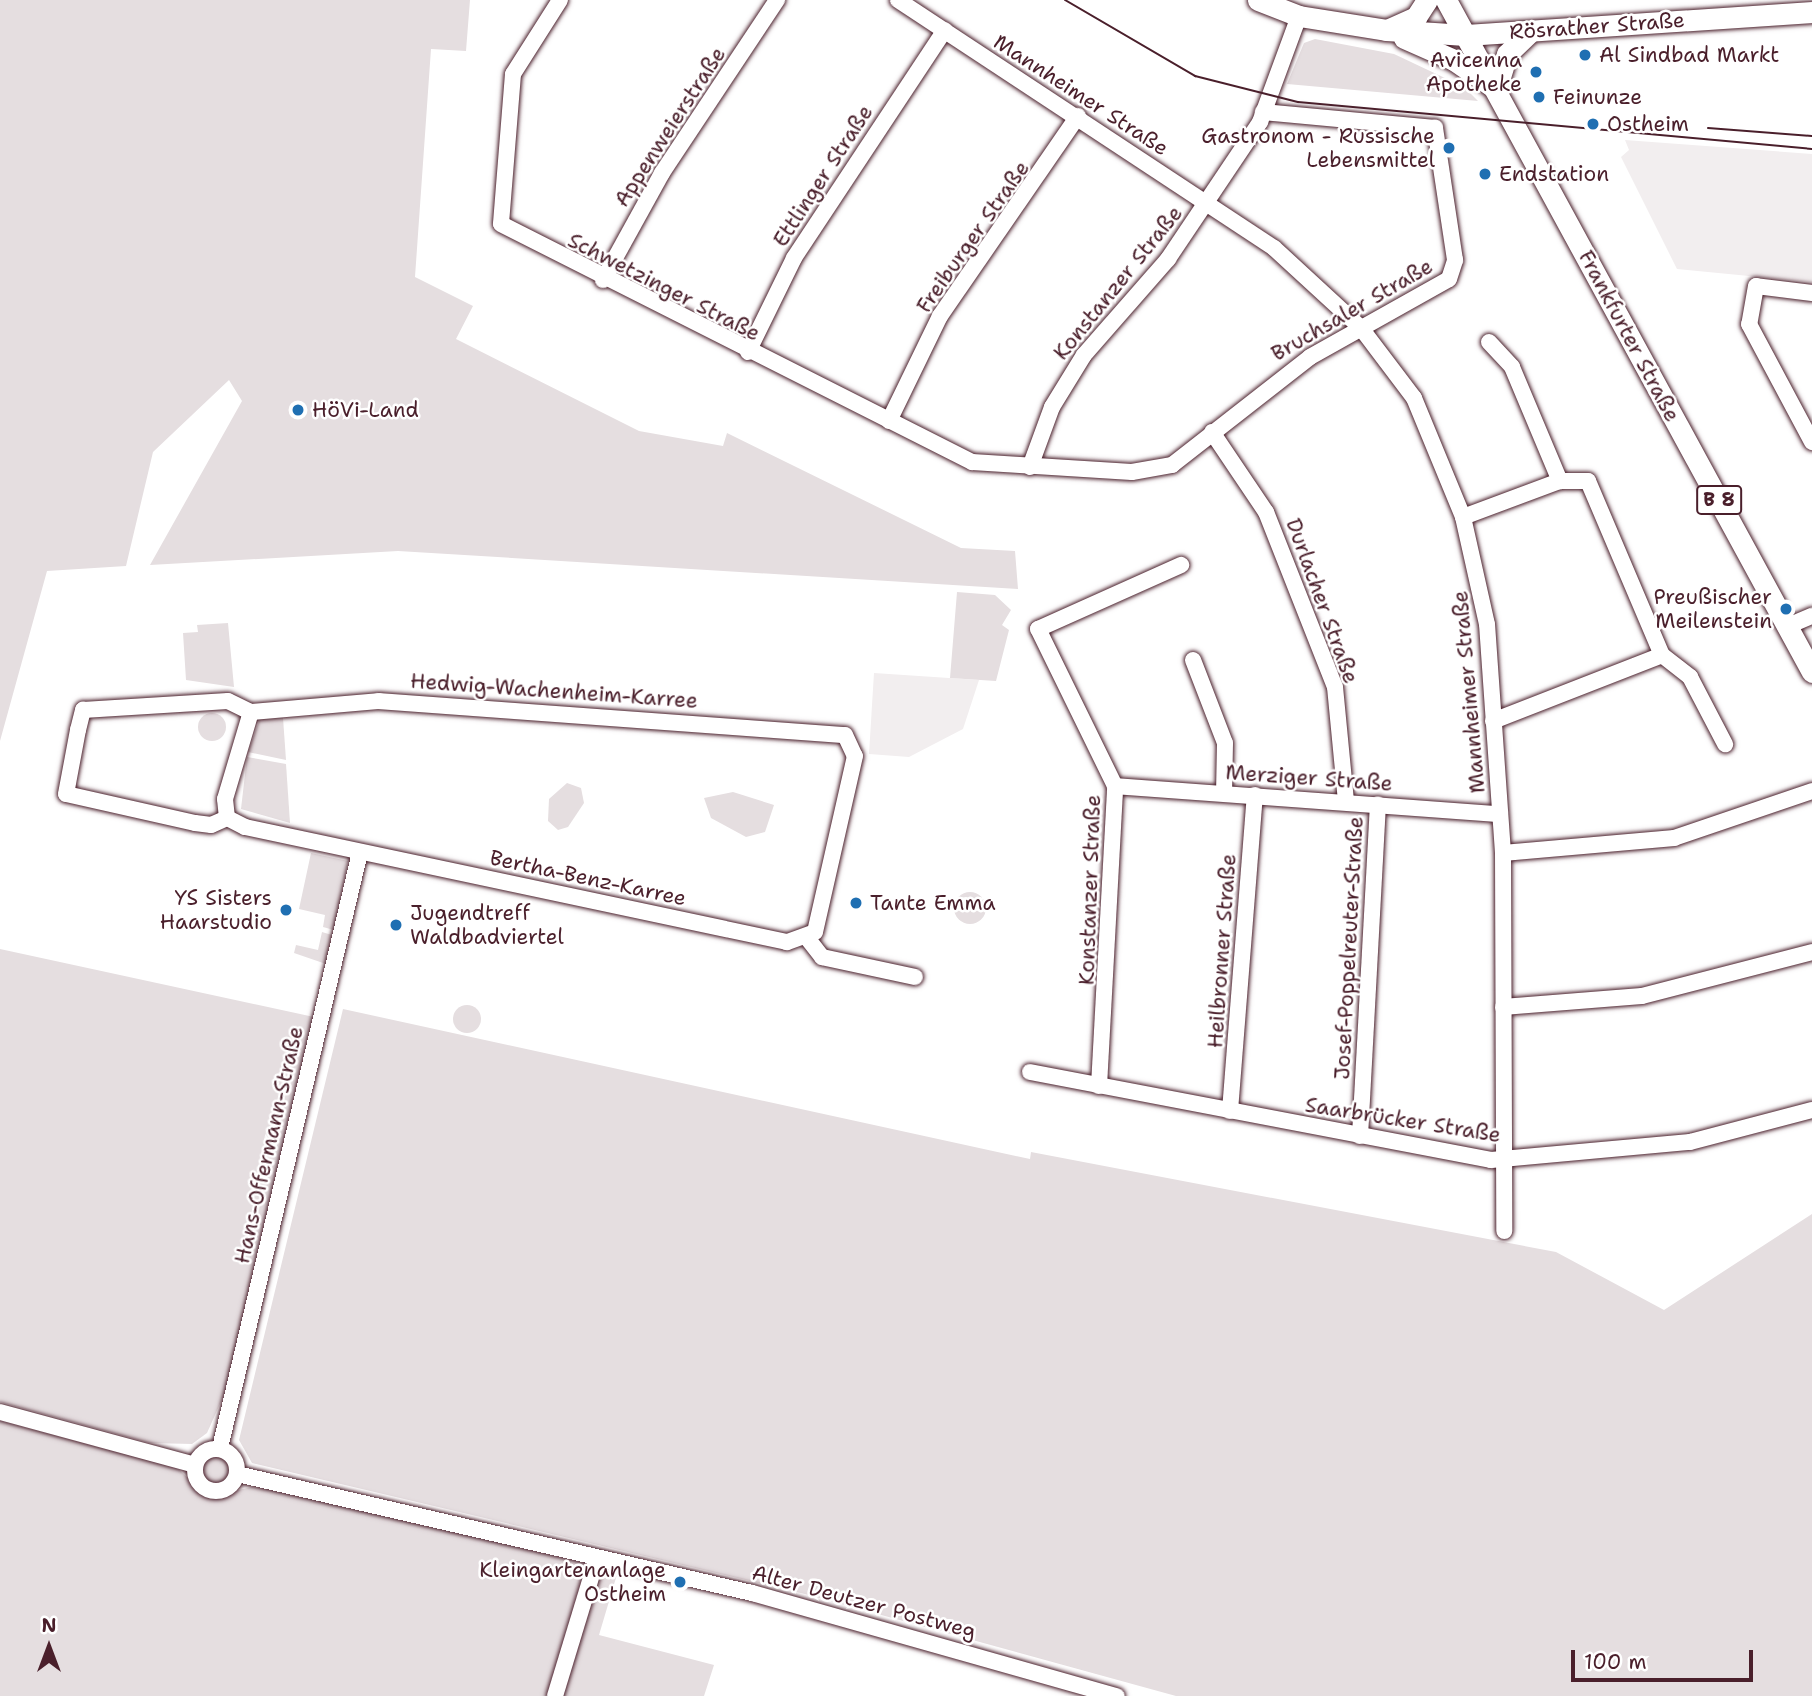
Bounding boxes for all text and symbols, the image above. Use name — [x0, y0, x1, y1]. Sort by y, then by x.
street label: Rösrather Straße — [1508, 7, 1686, 45]
street label: Mannheimer Straße — [989, 29, 1173, 161]
place label: Al Sindbad Markt — [1599, 42, 1779, 68]
street label: Appenweierstraße — [609, 43, 731, 211]
place label: Avicenna Apotheke — [1426, 47, 1522, 97]
marker: Al Sindbad Markt — [1577, 47, 1593, 63]
marker: Avicenna Apotheke — [1528, 64, 1544, 80]
place label: Feinunze — [1553, 84, 1642, 110]
marker: Feinunze — [1531, 89, 1547, 105]
street label: Ettlinger Straße — [768, 100, 878, 252]
place label: Ostheim — [1607, 111, 1689, 137]
marker: Ostheim — [1585, 116, 1601, 132]
place label: Gastronom - Russische Lebensmittel — [1201, 123, 1435, 173]
marker: Gastronom - Russische Lebensmittel — [1441, 140, 1457, 156]
street label: Freiburger Straße — [911, 156, 1035, 318]
place label: Endstation — [1499, 161, 1609, 187]
marker: Endstation — [1477, 166, 1493, 182]
street label: Konstanzer Straße — [1048, 201, 1188, 365]
street label: Schwetzinger Straße — [564, 228, 764, 346]
street label: Frankfurter Straße — [1573, 246, 1685, 426]
street label: Bruchsaler Straße — [1267, 254, 1437, 366]
place label: HöVi-Land — [312, 397, 419, 423]
marker: HöVi-Land — [290, 402, 306, 418]
road number: B 8 — [1694, 485, 1744, 516]
street label: Durlacher Straße — [1280, 515, 1364, 687]
place label: Preußischer Meilenstein — [1653, 584, 1772, 634]
street label: Mannheimer Straße — [1448, 590, 1490, 794]
marker: Preußischer Meilenstein — [1778, 601, 1794, 617]
street label: Hedwig-Wachenheim-Karree — [409, 668, 699, 714]
street label: Merziger Straße — [1225, 760, 1393, 796]
street label: Konstanzer Straße — [1074, 794, 1106, 986]
street label: Josef-Poppelreuter-Straße — [1330, 816, 1368, 1080]
street label: Bertha-Benz-Karree — [487, 845, 689, 911]
street label: Heilbronner Straße — [1203, 853, 1241, 1049]
place label: YS Sisters Haarstudio — [160, 885, 272, 935]
place label: Tante Emma — [870, 890, 996, 916]
marker: Tante Emma — [848, 895, 864, 911]
place label: Jugendtreff Waldbadviertel — [410, 900, 564, 950]
marker: YS Sisters Haarstudio — [278, 902, 294, 918]
marker: Jugendtreff Waldbadviertel — [388, 917, 404, 933]
street label: Hans-Offermann-Straße — [229, 1024, 309, 1266]
street label: Saarbrücker Straße — [1303, 1092, 1503, 1148]
place label: Kleingartenanlage Ostheim — [479, 1557, 666, 1607]
street label: Alter Deutzer Postweg — [749, 1560, 979, 1644]
marker: Kleingartenanlage Ostheim — [672, 1574, 688, 1590]
north arrow — [14, 1612, 84, 1682]
text: N — [41, 1613, 57, 1638]
scale bar — [1574, 1636, 1756, 1680]
text: 100 m — [1584, 1648, 1647, 1676]

